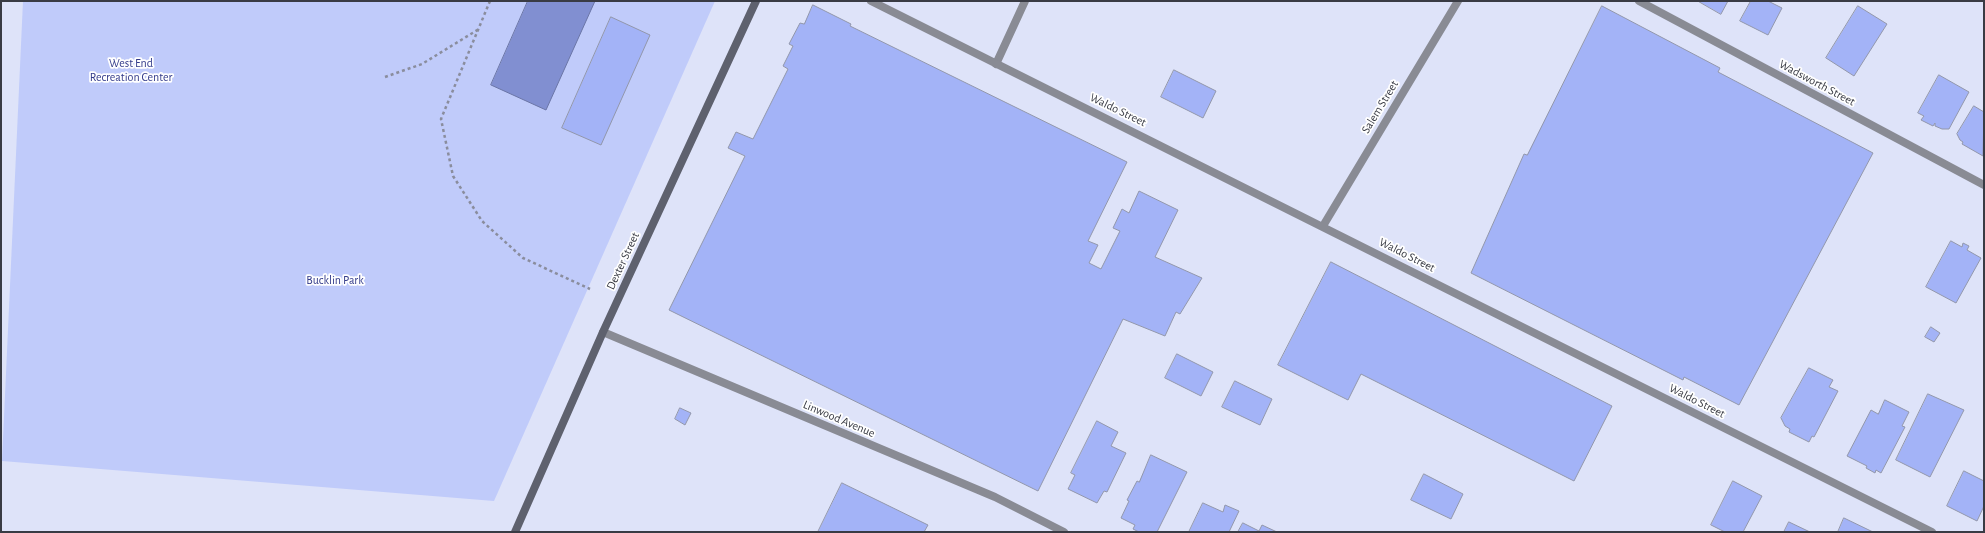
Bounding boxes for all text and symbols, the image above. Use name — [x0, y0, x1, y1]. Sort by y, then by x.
park label: West End Recreation Center — [90, 56, 172, 84]
street label: Wadsworth Street — [1776, 57, 1858, 109]
street label: Salem Street — [1359, 78, 1401, 136]
street label: Waldo Street — [1087, 90, 1149, 130]
street label: Dexter Street — [603, 230, 643, 292]
street label: Waldo Street — [1377, 235, 1437, 275]
park label: Bucklin Park — [306, 273, 364, 287]
street label: Waldo Street — [1667, 381, 1727, 421]
street label: Linwood Avenue — [801, 397, 877, 441]

